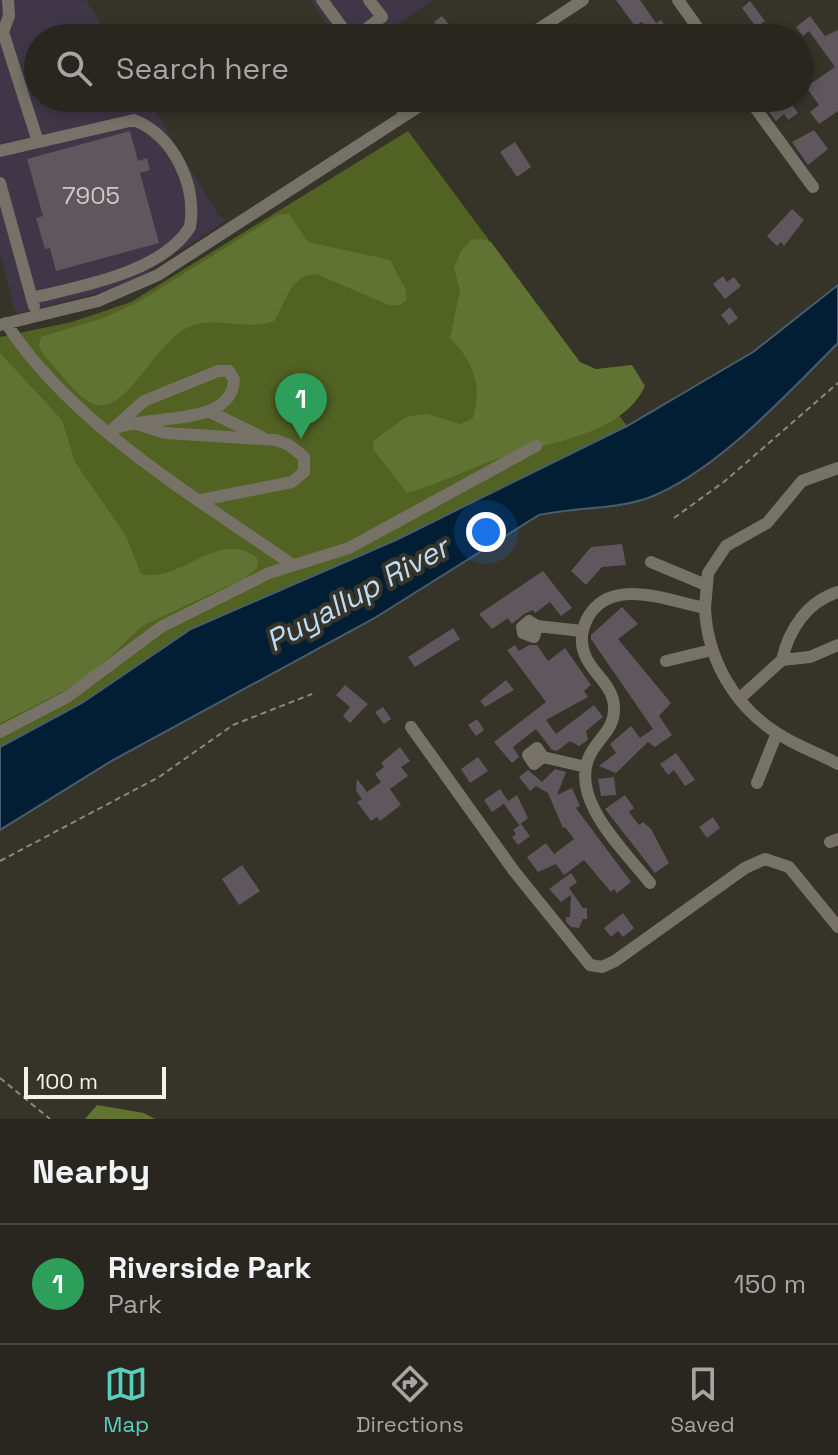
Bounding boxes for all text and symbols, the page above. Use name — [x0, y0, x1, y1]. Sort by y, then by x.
search box — [24, 24, 814, 112]
icon: search — [52, 46, 96, 90]
text: Search here — [116, 49, 289, 88]
house number: 7905 — [62, 180, 120, 211]
pin: 1 — [275, 373, 327, 439]
your location — [466, 512, 506, 552]
water label: Puyallup River — [259, 526, 458, 660]
scale bar — [24, 1063, 166, 1099]
text: 100 m — [36, 1067, 98, 1095]
text: Nearby — [32, 1150, 150, 1193]
text: Riverside Park — [108, 1248, 312, 1287]
text: 1 — [52, 1267, 64, 1301]
text: 150 m — [734, 1267, 806, 1301]
text: Park — [108, 1287, 162, 1321]
tab: Map — [103, 1362, 149, 1438]
tab: Directions — [356, 1362, 464, 1438]
tab: Saved — [670, 1362, 735, 1438]

